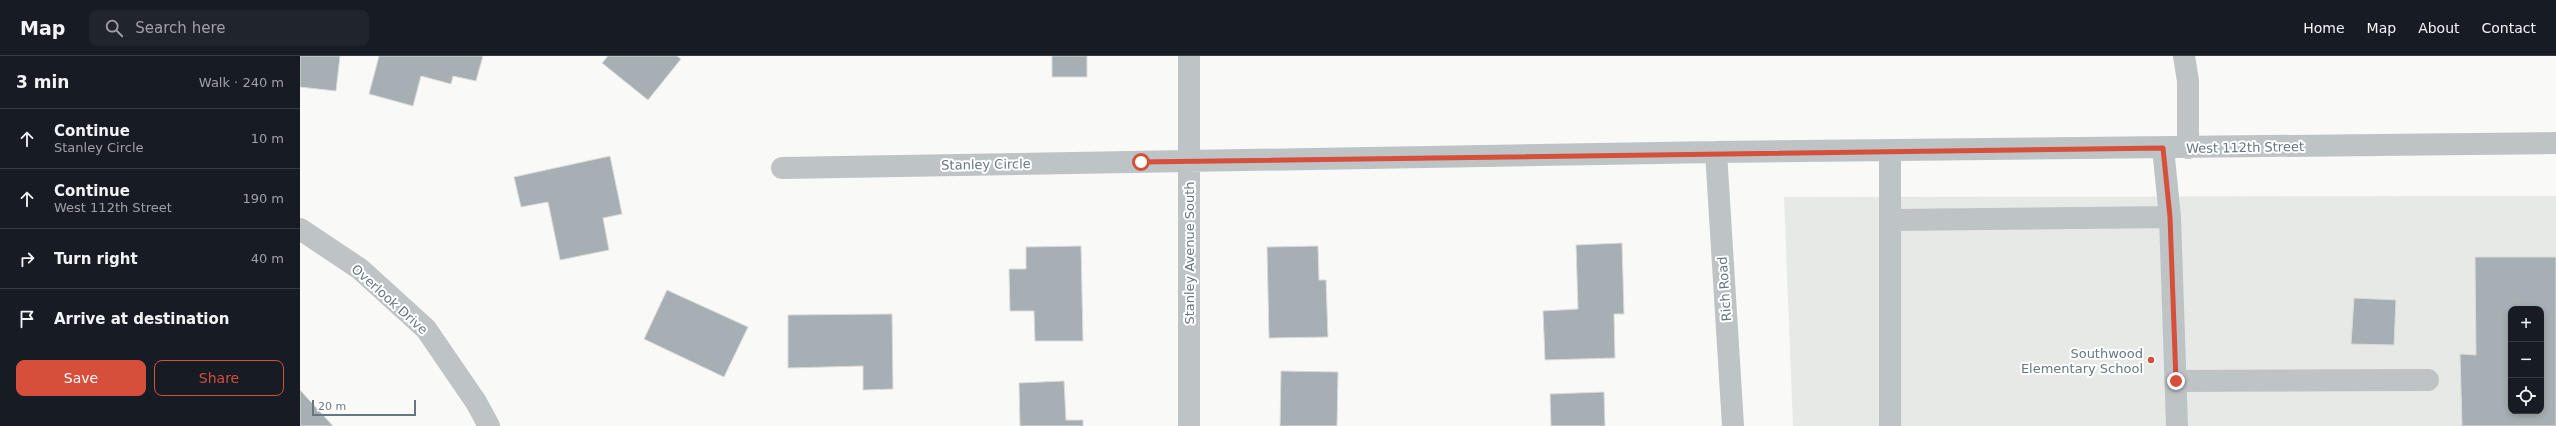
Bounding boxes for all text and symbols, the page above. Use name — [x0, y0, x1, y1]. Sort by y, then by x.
search box — [89, 10, 369, 46]
text: Map — [20, 17, 65, 39]
icon: search — [103, 17, 125, 39]
text: Search here — [135, 19, 225, 37]
text: Home — [2303, 20, 2345, 36]
text: Map — [2367, 20, 2396, 36]
text: About — [2418, 20, 2460, 36]
text: Contact — [2482, 20, 2536, 36]
text: 3 min — [16, 72, 69, 92]
text: Walk · 240 m — [199, 75, 284, 90]
text: Continue — [54, 122, 130, 140]
icon: ahead — [16, 128, 38, 150]
text: 10 m — [251, 131, 284, 146]
street label: West 112th Street — [2186, 139, 2304, 156]
text: Stanley Circle — [54, 140, 144, 155]
route start — [1132, 153, 1150, 171]
street label: Stanley Circle — [941, 156, 1031, 173]
street label: Stanley Avenue South — [1182, 181, 1197, 325]
text: Continue — [54, 182, 130, 200]
icon: ahead — [16, 188, 38, 210]
text: 190 m — [242, 191, 284, 206]
text: West 112th Street — [54, 200, 172, 215]
icon: right — [16, 248, 38, 270]
text: Turn right — [54, 250, 138, 268]
text: 40 m — [251, 251, 284, 266]
street label: Rich Road — [1715, 256, 1734, 322]
street label: Overlook Drive — [349, 261, 431, 337]
map controls — [2508, 306, 2544, 414]
button: + — [2508, 306, 2544, 342]
icon: arrive — [16, 308, 38, 330]
text: Arrive at destination — [54, 310, 229, 328]
button: − — [2508, 342, 2544, 378]
place label: Southwood Elementary School — [2021, 346, 2143, 376]
marker: Southwood Elementary School — [2146, 355, 2156, 365]
button: Save — [16, 360, 146, 396]
button: Share — [154, 360, 284, 396]
route end — [2167, 372, 2185, 390]
button: locate — [2508, 378, 2544, 414]
scale bar — [312, 398, 416, 417]
text: 20 m — [318, 400, 346, 413]

